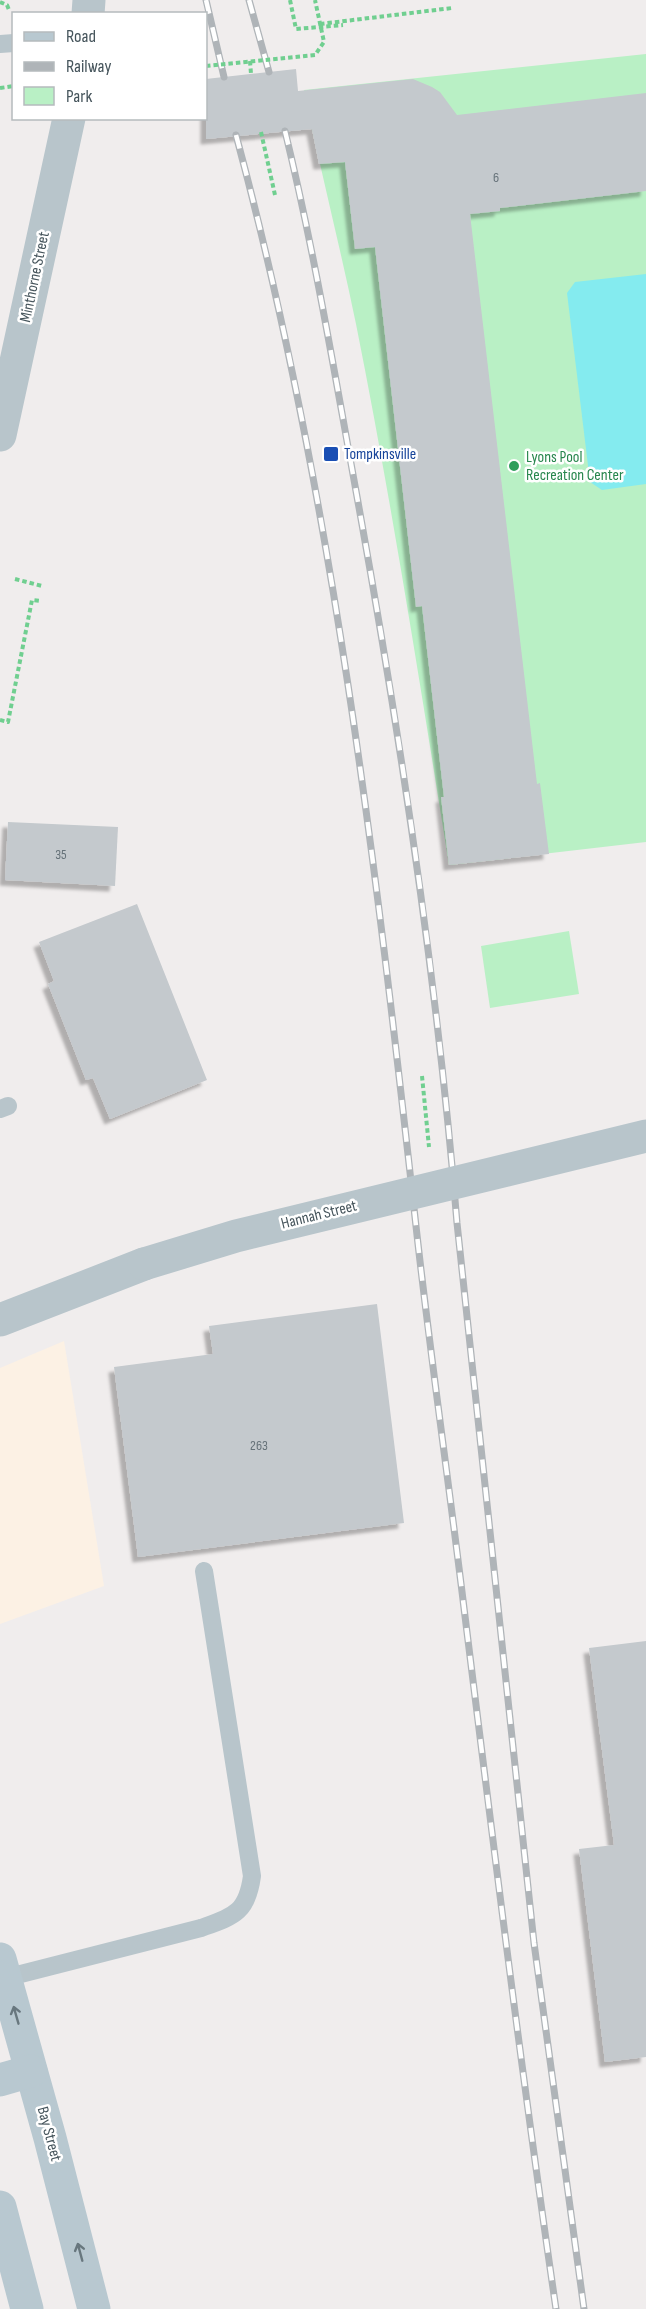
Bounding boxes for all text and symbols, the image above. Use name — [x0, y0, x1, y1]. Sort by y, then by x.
legend — [12, 12, 207, 120]
text: Road — [66, 26, 96, 47]
text: Railway — [66, 56, 111, 77]
text: Park — [66, 86, 92, 107]
house number: 6 — [493, 169, 499, 186]
street label: Minthorne Street — [16, 230, 54, 324]
marker: Tompkinsville — [322, 445, 340, 463]
place label: Tompkinsville — [344, 445, 416, 464]
place label: Lyons Pool Recreation Center — [526, 448, 624, 485]
marker: Lyons Pool Recreation Center — [507, 459, 521, 473]
house number: 35 — [55, 846, 67, 863]
street label: Hannah Street — [279, 1196, 359, 1234]
house number: 263 — [250, 1437, 268, 1454]
one-way arrow — [10, 2006, 21, 2025]
street label: Bay Street — [33, 2105, 65, 2163]
one-way arrow — [73, 2243, 85, 2262]

